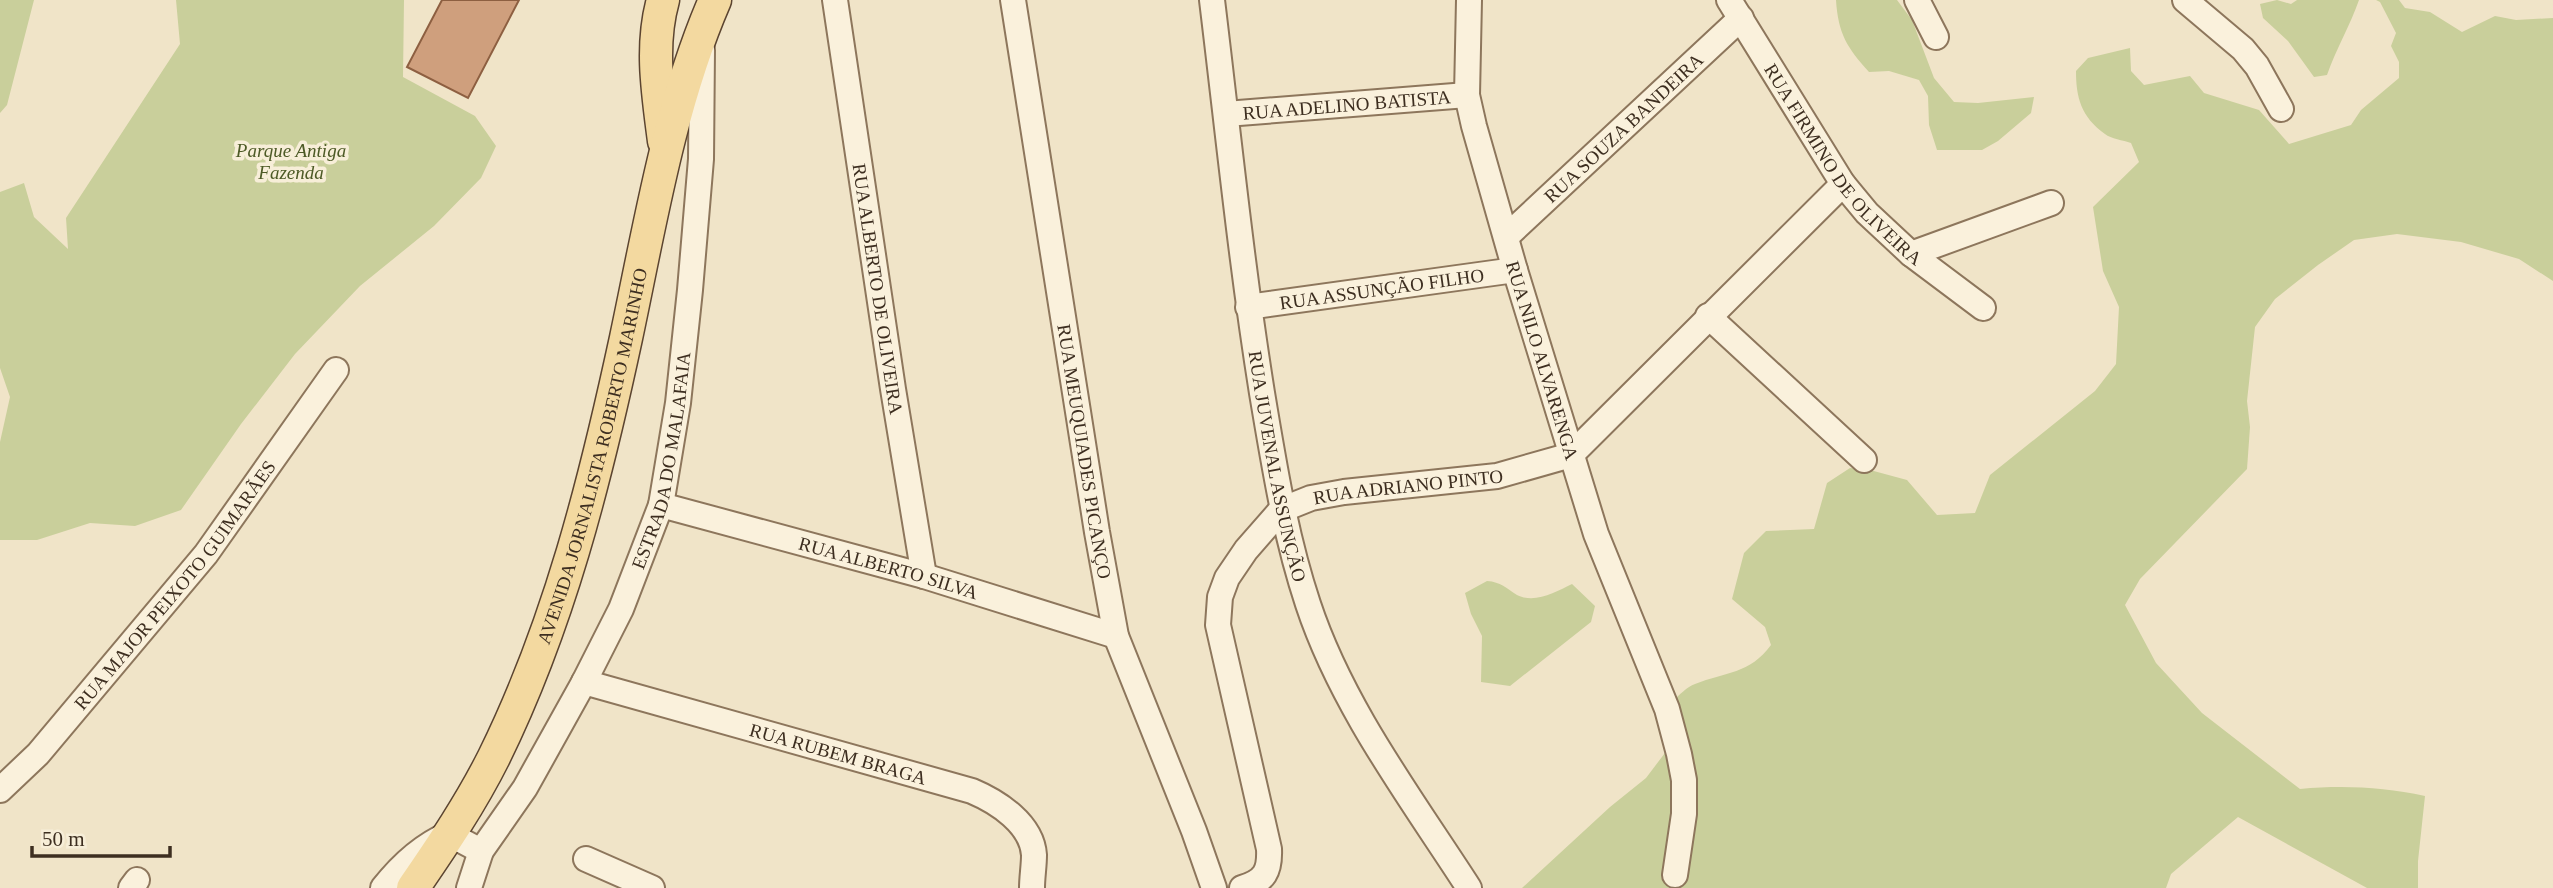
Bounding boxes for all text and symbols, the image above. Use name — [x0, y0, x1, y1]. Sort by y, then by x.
street label: RUA SOUZA BANDEIRA — [1540, 49, 1708, 207]
street label: RUA FIRMINO DE OLIVEIRA — [1760, 60, 1926, 270]
street label: RUA ADELINO BATISTA — [1242, 86, 1452, 124]
park label: Parque Antiga Fazenda — [235, 140, 346, 183]
street label: RUA ALBERTO DE OLIVEIRA — [848, 162, 907, 416]
street label: RUA NILO ALVARENGA — [1502, 259, 1583, 463]
street label: RUA ASSUNÇÃO FILHO — [1278, 264, 1485, 314]
street label: AVENIDA JORNALISTA ROBERTO MARINHO — [533, 266, 651, 647]
street label: RUA MEUQUIADES PICANÇO — [1053, 323, 1115, 581]
street label: RUA JUVENAL ASSUNÇÃO — [1245, 349, 1310, 584]
street label: ESTRADA DO MALAFAIA — [627, 350, 694, 572]
street label: RUA MAJOR PEIXOTO GUIMARÃES — [70, 456, 280, 714]
street label: RUA ADRIANO PINTO — [1312, 465, 1504, 508]
street label: RUA ALBERTO SILVA — [796, 533, 981, 603]
street label: RUA RUBEM BRAGA — [747, 719, 929, 789]
scale bar — [32, 814, 170, 858]
text: 50 m — [42, 827, 85, 851]

